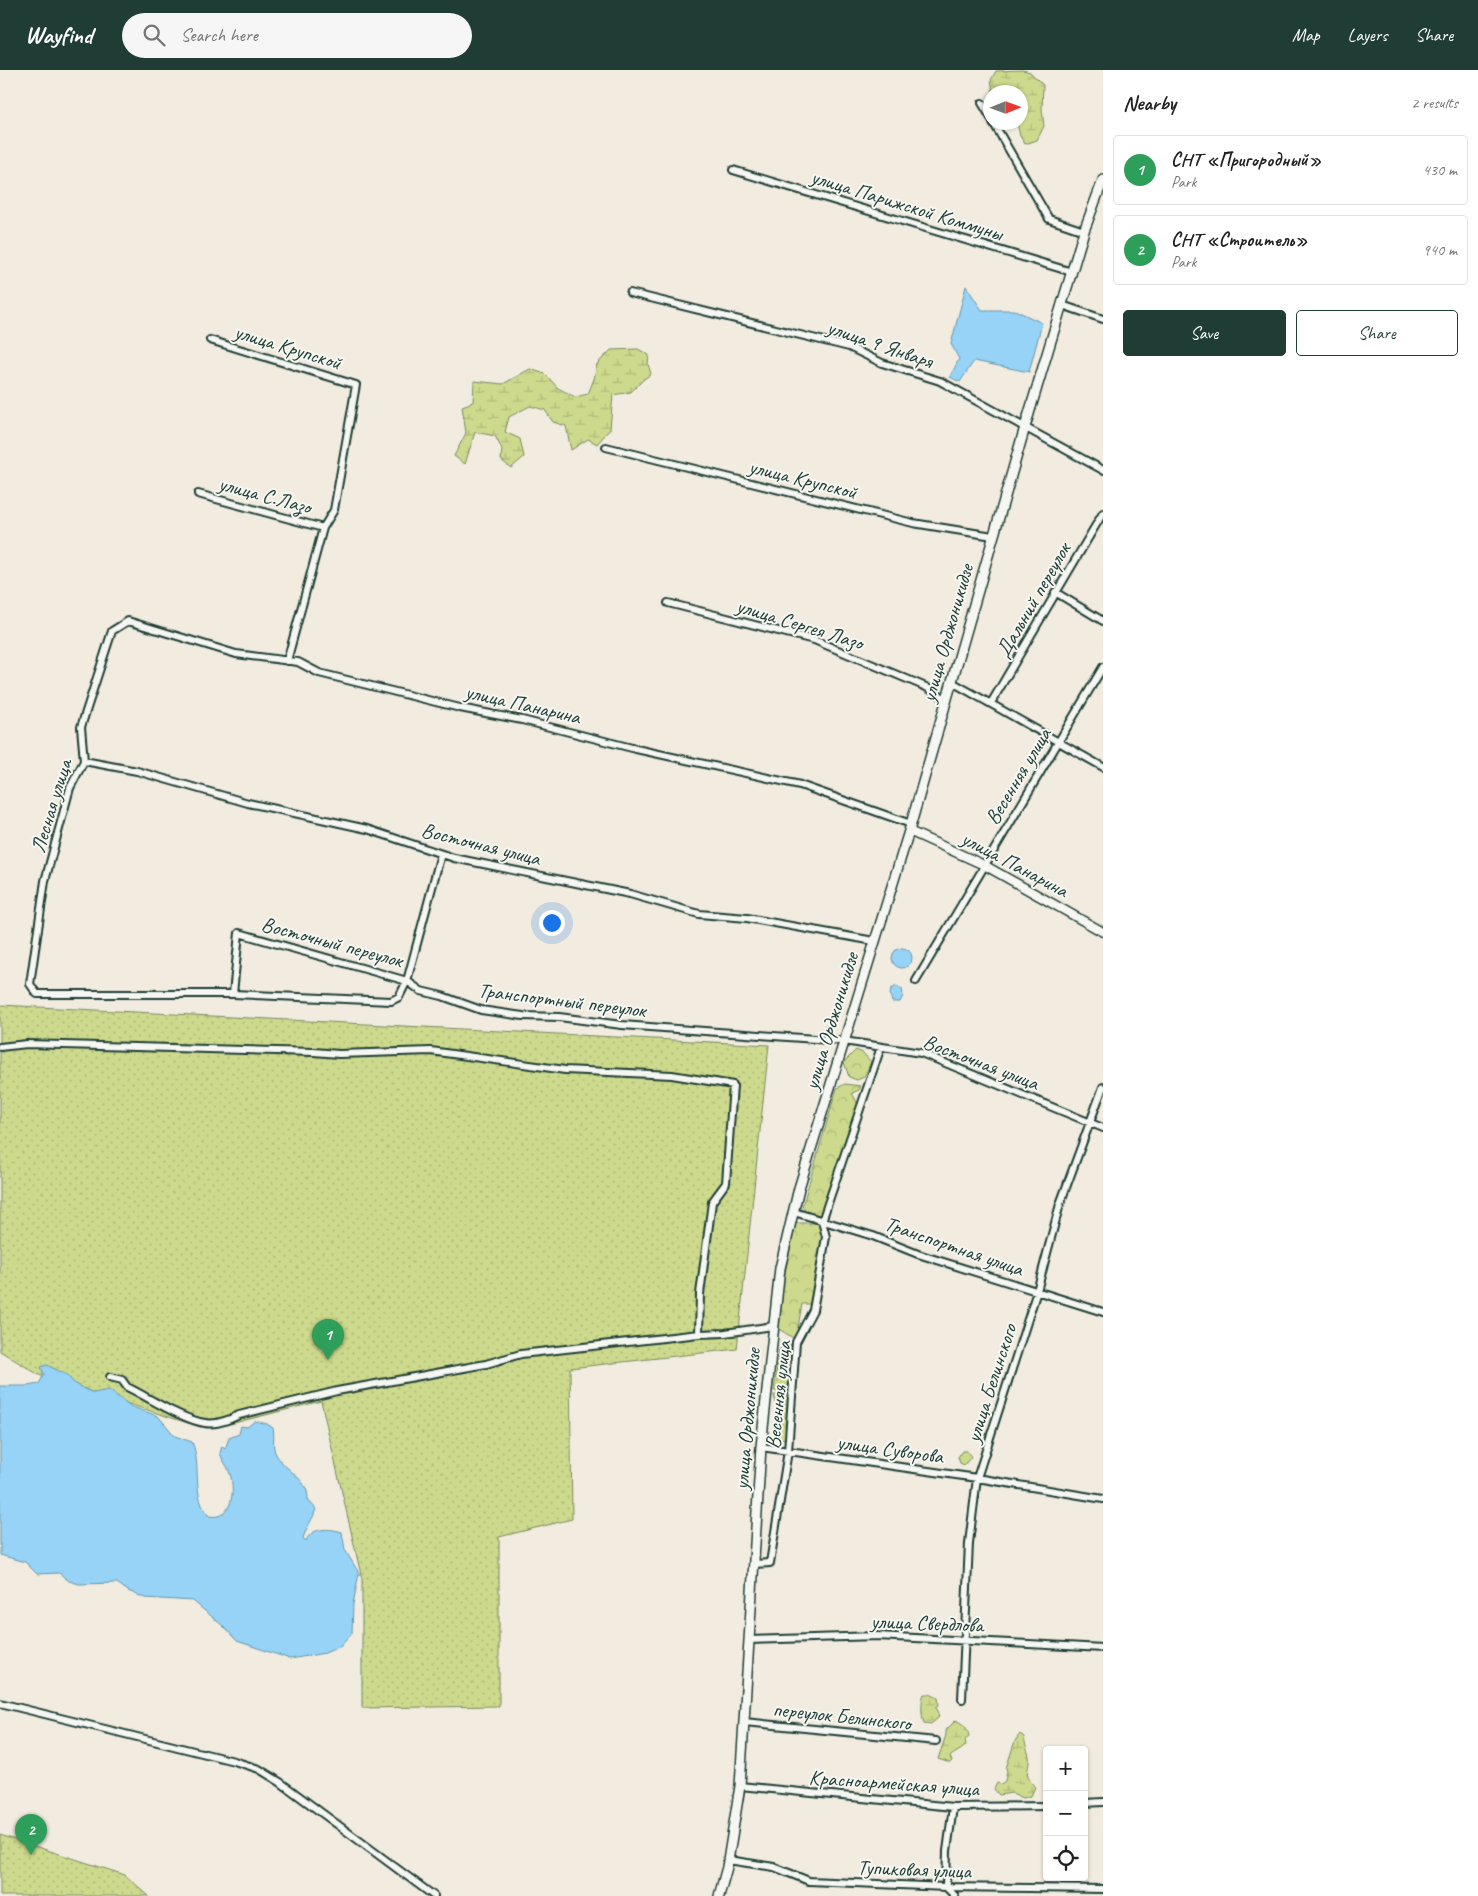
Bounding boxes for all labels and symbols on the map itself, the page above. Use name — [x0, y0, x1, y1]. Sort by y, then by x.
north arrow — [983, 85, 1028, 130]
street label: улица Парижской Коммуны — [806, 163, 1008, 247]
street label: улица 9 Января — [822, 313, 938, 375]
street label: улица Крупской — [230, 318, 346, 376]
street label: улица Крупской — [744, 453, 861, 505]
street label: улица С.Лазо — [214, 470, 317, 521]
street label: Дальний переулок — [990, 536, 1077, 662]
street label: улица Орджоникидзе — [914, 559, 980, 707]
street label: улица Сергея Лазо — [732, 592, 869, 656]
street label: улица Панарина — [461, 678, 585, 730]
street label: Весенняя улица — [979, 721, 1058, 829]
street label: Лесная улица — [25, 754, 78, 856]
street label: Восточная улица — [419, 817, 545, 872]
street label: улица Панарина — [955, 824, 1074, 904]
your location — [539, 910, 565, 936]
street label: Восточный переулок — [259, 911, 408, 974]
street label: улица Орджоникидзе — [797, 947, 865, 1095]
street label: Транспортный переулок — [477, 977, 649, 1023]
street label: Восточная улица — [920, 1028, 1044, 1097]
street label: Транспортная улица — [881, 1210, 1029, 1282]
pin: 1 — [312, 1319, 344, 1360]
street label: улица Белинского — [959, 1319, 1023, 1447]
street label: Весенняя улица — [759, 1338, 797, 1450]
street label: улица Орджоникидзе — [728, 1345, 766, 1493]
street label: улица Суворова — [833, 1428, 947, 1470]
street label: улица Свердлова — [868, 1608, 986, 1638]
street label: переулок Белинского — [772, 1696, 915, 1736]
street label: Красноармейская улица — [808, 1764, 981, 1802]
pin: 2 — [15, 1814, 47, 1855]
street label: Тупиковая улица — [857, 1854, 973, 1884]

